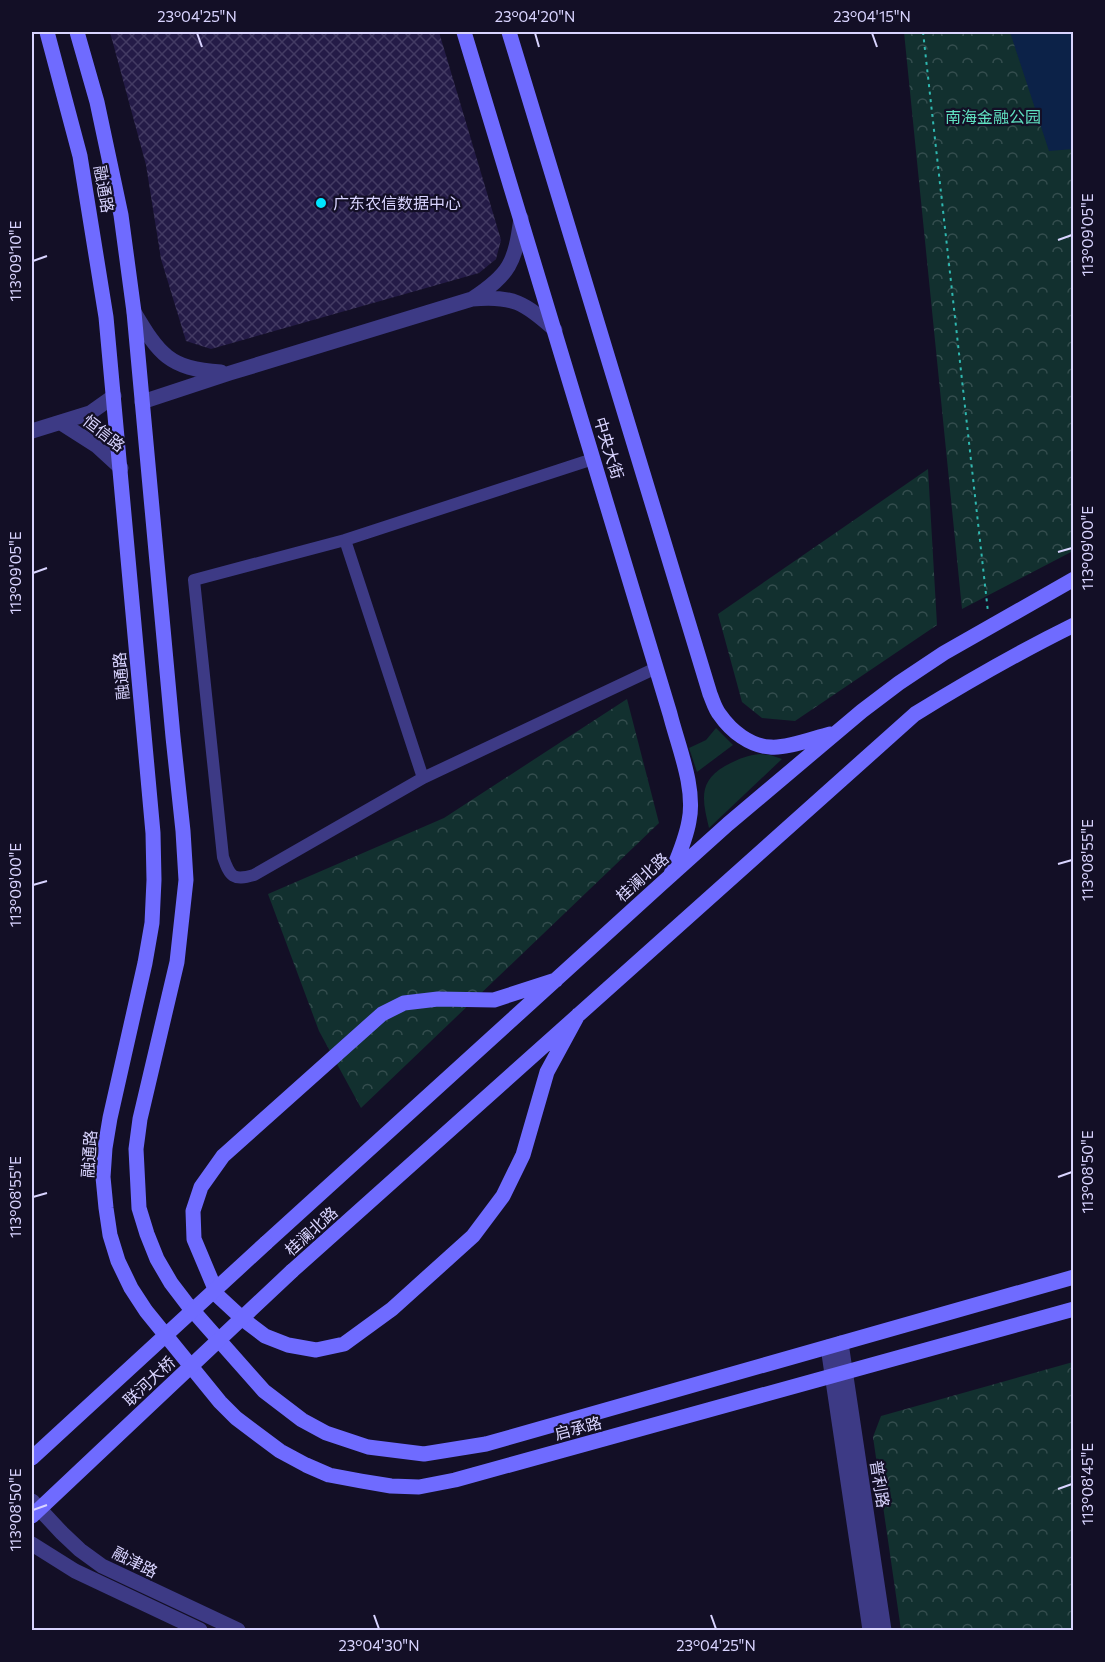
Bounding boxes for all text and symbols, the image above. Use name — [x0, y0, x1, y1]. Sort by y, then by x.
text: 23°04'25"N — [157, 7, 237, 25]
text: 23°04'20"N — [495, 7, 575, 25]
text: 23°04'15"N — [833, 7, 911, 25]
park label: 南海金融公园 — [945, 107, 1041, 126]
street label: 融通路 — [91, 164, 118, 214]
place label: 广东农信数据中心 — [333, 193, 461, 212]
text: 113°09'05"E — [1078, 193, 1096, 277]
marker: 广东农信数据中心 — [314, 196, 328, 210]
text: 113°09'10"E — [6, 220, 24, 302]
street label: 恒信路 — [80, 410, 129, 455]
street label: 中央大街 — [591, 414, 628, 481]
text: 113°09'00"E — [1078, 506, 1096, 590]
text: 113°09'05"E — [6, 531, 24, 615]
street label: 融通路 — [109, 651, 132, 701]
text: 113°08'55"E — [1078, 819, 1096, 901]
text: 113°09'00"E — [6, 843, 24, 927]
street label: 桂澜北路 — [612, 848, 672, 905]
street label: 融通路 — [77, 1129, 100, 1179]
text: 113°08'50"E — [1078, 1130, 1096, 1214]
text: 113°08'55"E — [6, 1156, 24, 1238]
street label: 桂澜北路 — [281, 1202, 341, 1259]
street label: 联河大桥 — [119, 1352, 179, 1409]
street label: 启承路 — [552, 1412, 604, 1443]
text: 113°08'45"E — [1078, 1443, 1096, 1525]
street label: 普利路 — [867, 1459, 894, 1509]
text: 113°08'50"E — [6, 1468, 24, 1552]
street label: 融津路 — [110, 1542, 161, 1581]
text: 23°04'30"N — [339, 1636, 419, 1654]
text: 23°04'25"N — [676, 1636, 756, 1654]

